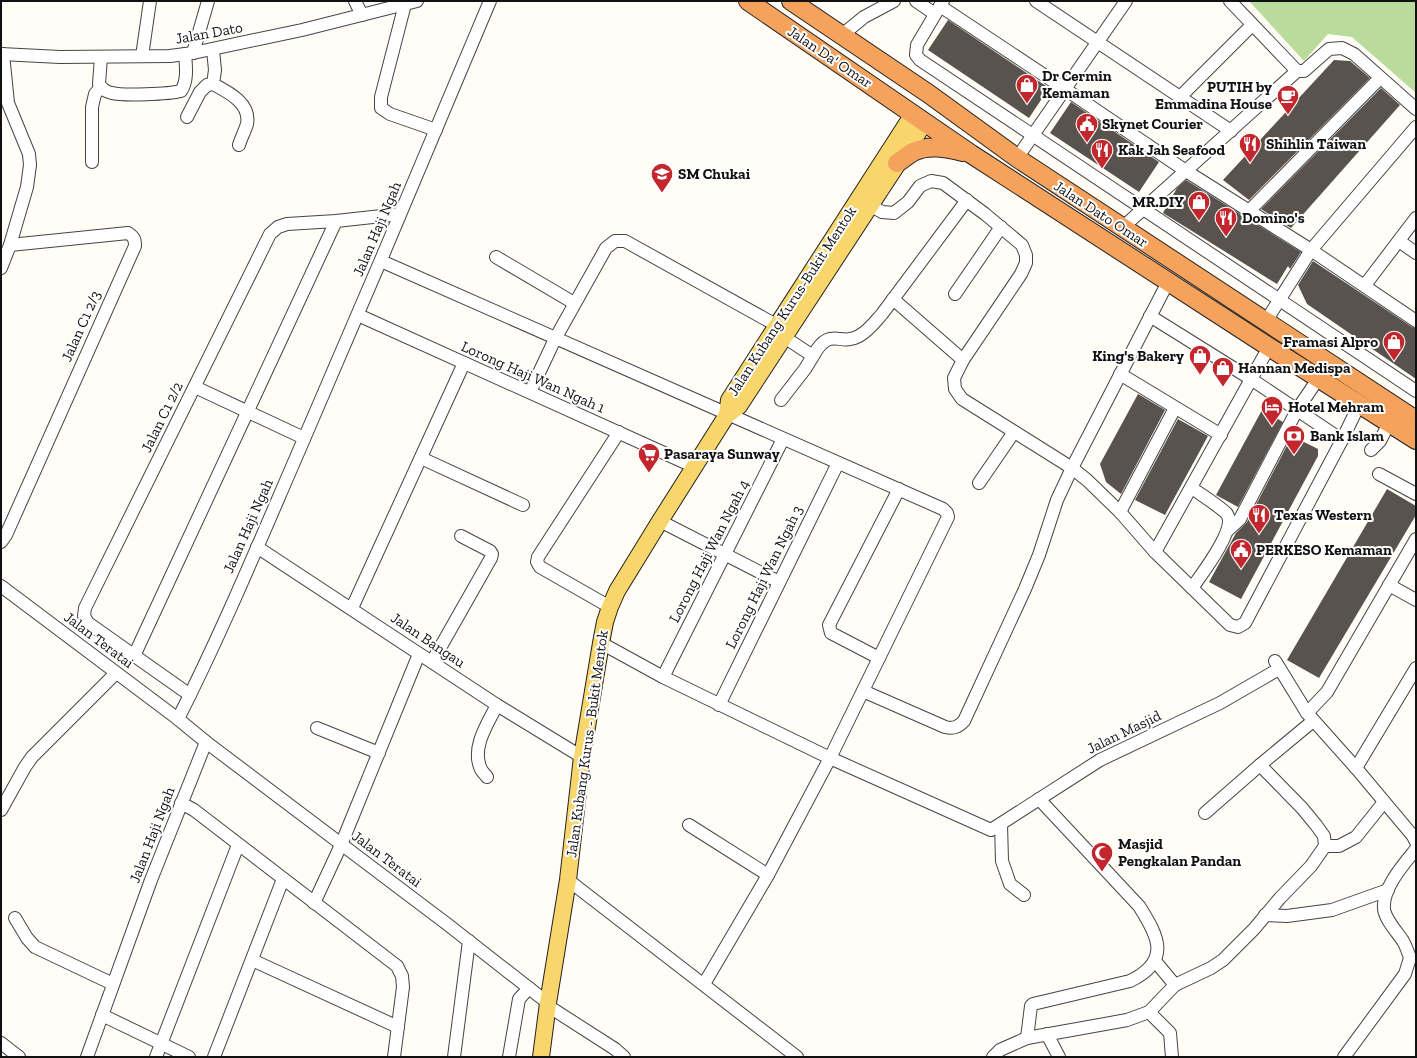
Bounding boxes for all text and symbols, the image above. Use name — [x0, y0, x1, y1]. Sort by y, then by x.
street label: Jalan Dato — [174, 18, 244, 48]
street label: Jalan Da' Omar — [784, 22, 876, 92]
place label: Dr Cermin Kemaman — [1042, 67, 1112, 102]
shop icon: Dr Cermin Kemaman — [1014, 72, 1040, 105]
place label: PUTIH by Emmadina House — [1155, 78, 1272, 113]
cafe icon: PUTIH by Emmadina House — [1275, 83, 1301, 116]
public building icon: Skynet Courier — [1074, 111, 1100, 144]
place label: Skynet Courier — [1102, 115, 1203, 133]
restaurant icon: Shihlin Taiwan — [1237, 131, 1263, 164]
place label: Shihlin Taiwan — [1266, 135, 1366, 153]
restaurant icon: Kak Jah Seafood — [1089, 137, 1115, 170]
place label: Kak Jah Seafood — [1118, 141, 1225, 159]
school or university icon: SM Chukai — [649, 161, 675, 194]
place label: SM Chukai — [678, 165, 751, 183]
street label: Jalan Dato Omar — [1050, 177, 1152, 251]
street label: Jalan Haji Ngah — [349, 178, 405, 279]
shop icon: MR.DIY — [1186, 189, 1212, 222]
place label: MR.DIY — [1132, 193, 1184, 211]
street label: Jalan Kubang Kurus-Bukit Mentok — [724, 203, 860, 399]
restaurant icon: Domino's — [1213, 205, 1239, 238]
place label: Domino's — [1242, 209, 1305, 227]
street label: Jalan C1 2/3 — [57, 288, 105, 364]
shop icon: Framasi Alpro — [1381, 329, 1407, 362]
place label: Framasi Alpro — [1283, 333, 1378, 351]
street label: Lorong Haji Wan Ngah 1 — [458, 337, 608, 417]
shop icon: King's Bakery — [1187, 343, 1213, 376]
place label: King's Bakery — [1092, 347, 1184, 365]
shop icon: Hannan Medispa — [1210, 355, 1236, 388]
place label: Hannan Medispa — [1238, 359, 1351, 377]
street label: Jalan C1 2/2 — [137, 379, 187, 455]
hotel icon: Hotel Mehram — [1259, 394, 1285, 427]
place label: Hotel Mehram — [1288, 398, 1384, 416]
bank icon: Bank Islam — [1281, 423, 1307, 456]
place label: Bank Islam — [1310, 427, 1384, 445]
supermarket icon: Pasaraya Sunway — [636, 441, 662, 474]
place label: Pasaraya Sunway — [664, 445, 780, 463]
street label: Jalan Haji Ngah — [219, 476, 277, 576]
street label: Lorong Haji Wan Ngah 4 — [665, 477, 753, 625]
street label: Lorong Haji Wan Ngah 3 — [721, 502, 807, 652]
restaurant icon: Texas Western — [1246, 502, 1272, 535]
place label: Texas Western — [1274, 506, 1372, 524]
public building icon: PERKESO Kemaman — [1228, 537, 1254, 570]
place label: PERKESO Kemaman — [1256, 541, 1392, 559]
street label: Jalan Teratai — [61, 608, 137, 672]
street label: Jalan Bangau — [387, 609, 469, 672]
street label: Jalan Kubang Kurus - Bukit Mentok — [562, 629, 612, 859]
street label: Jalan Masjid — [1084, 706, 1165, 758]
street label: Jalan Haji Ngah — [125, 784, 179, 886]
street label: Jalan Teratai — [349, 827, 425, 891]
place label: Masjid Pengkalan Pandan — [1118, 835, 1241, 870]
mosque icon: Masjid Pengkalan Pandan — [1089, 840, 1115, 873]

